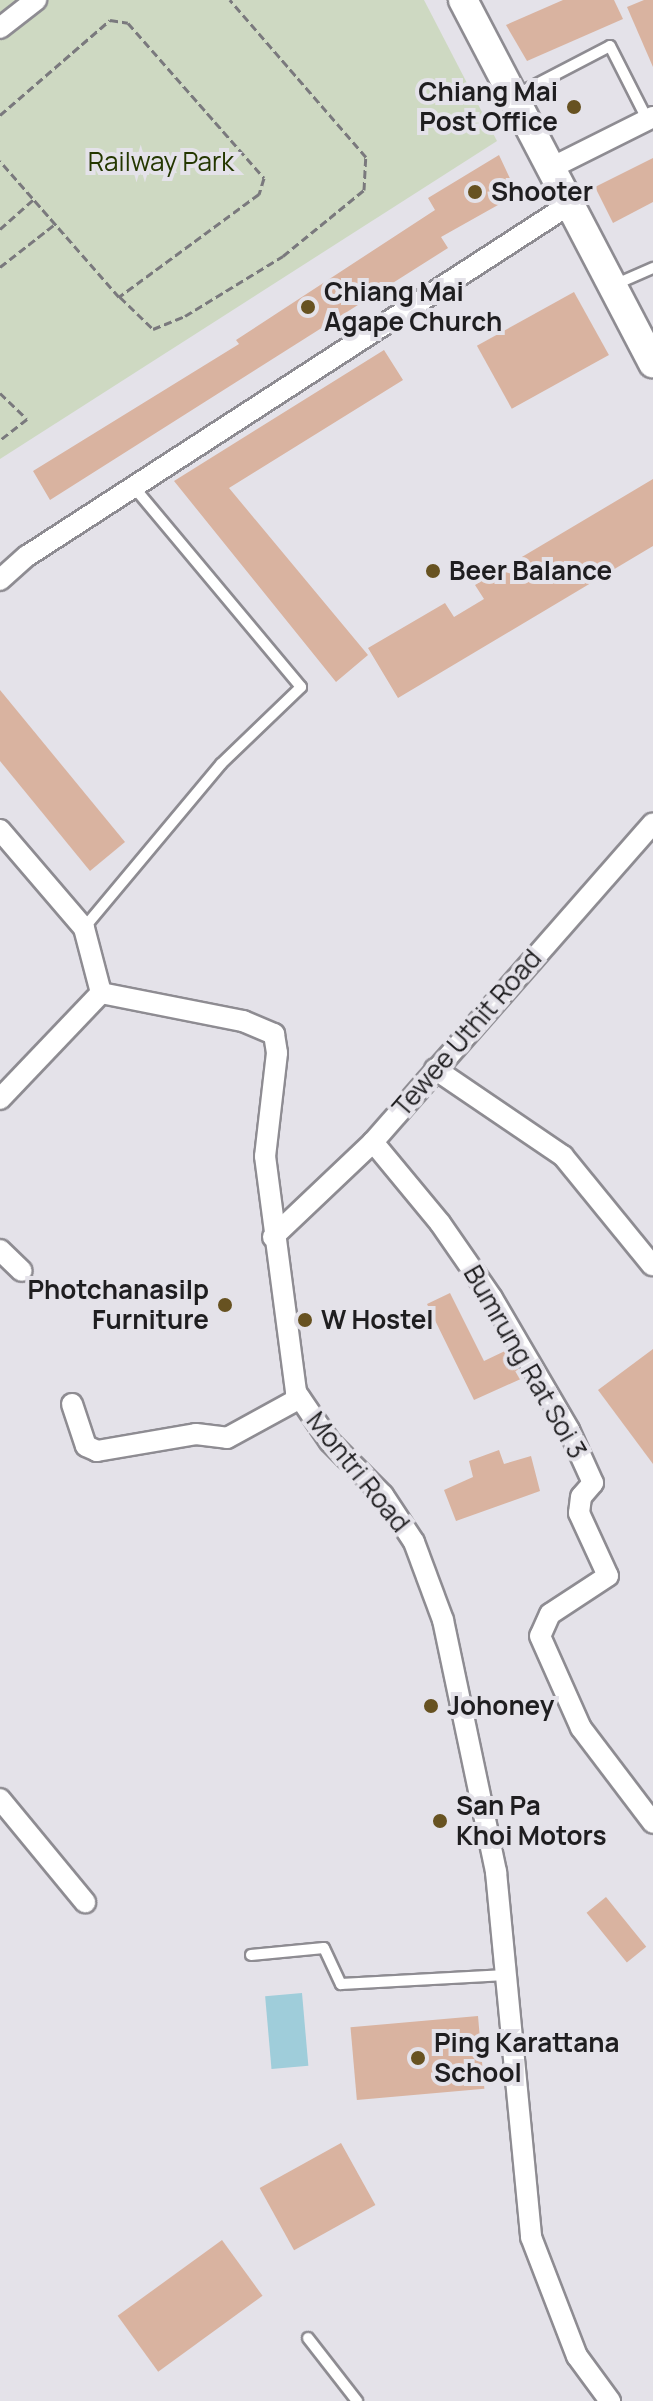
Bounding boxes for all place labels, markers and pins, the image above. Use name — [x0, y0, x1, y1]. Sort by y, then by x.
place label: Chiang Mai Post Office — [418, 76, 558, 138]
marker: Chiang Mai Post Office — [565, 98, 583, 116]
place label: Shooter — [491, 176, 593, 208]
marker: Shooter — [466, 183, 484, 201]
place label: Chiang Mai Agape Church — [324, 276, 502, 338]
marker: Chiang Mai Agape Church — [299, 298, 317, 316]
place label: Beer Balance — [449, 555, 612, 587]
marker: Beer Balance — [424, 562, 442, 580]
place label: Photchanasilp Furniture — [27, 1274, 209, 1336]
marker: Photchanasilp Furniture — [216, 1296, 234, 1314]
place label: W Hostel — [321, 1304, 434, 1336]
marker: W Hostel — [296, 1311, 314, 1329]
place label: Johoney — [447, 1690, 554, 1722]
marker: Johoney — [422, 1697, 440, 1715]
place label: San Pa Khoi Motors — [456, 1790, 606, 1852]
marker: San Pa Khoi Motors — [431, 1812, 449, 1830]
place label: Ping Karattana School — [434, 2027, 619, 2088]
marker: Ping Karattana School — [409, 2049, 427, 2067]

